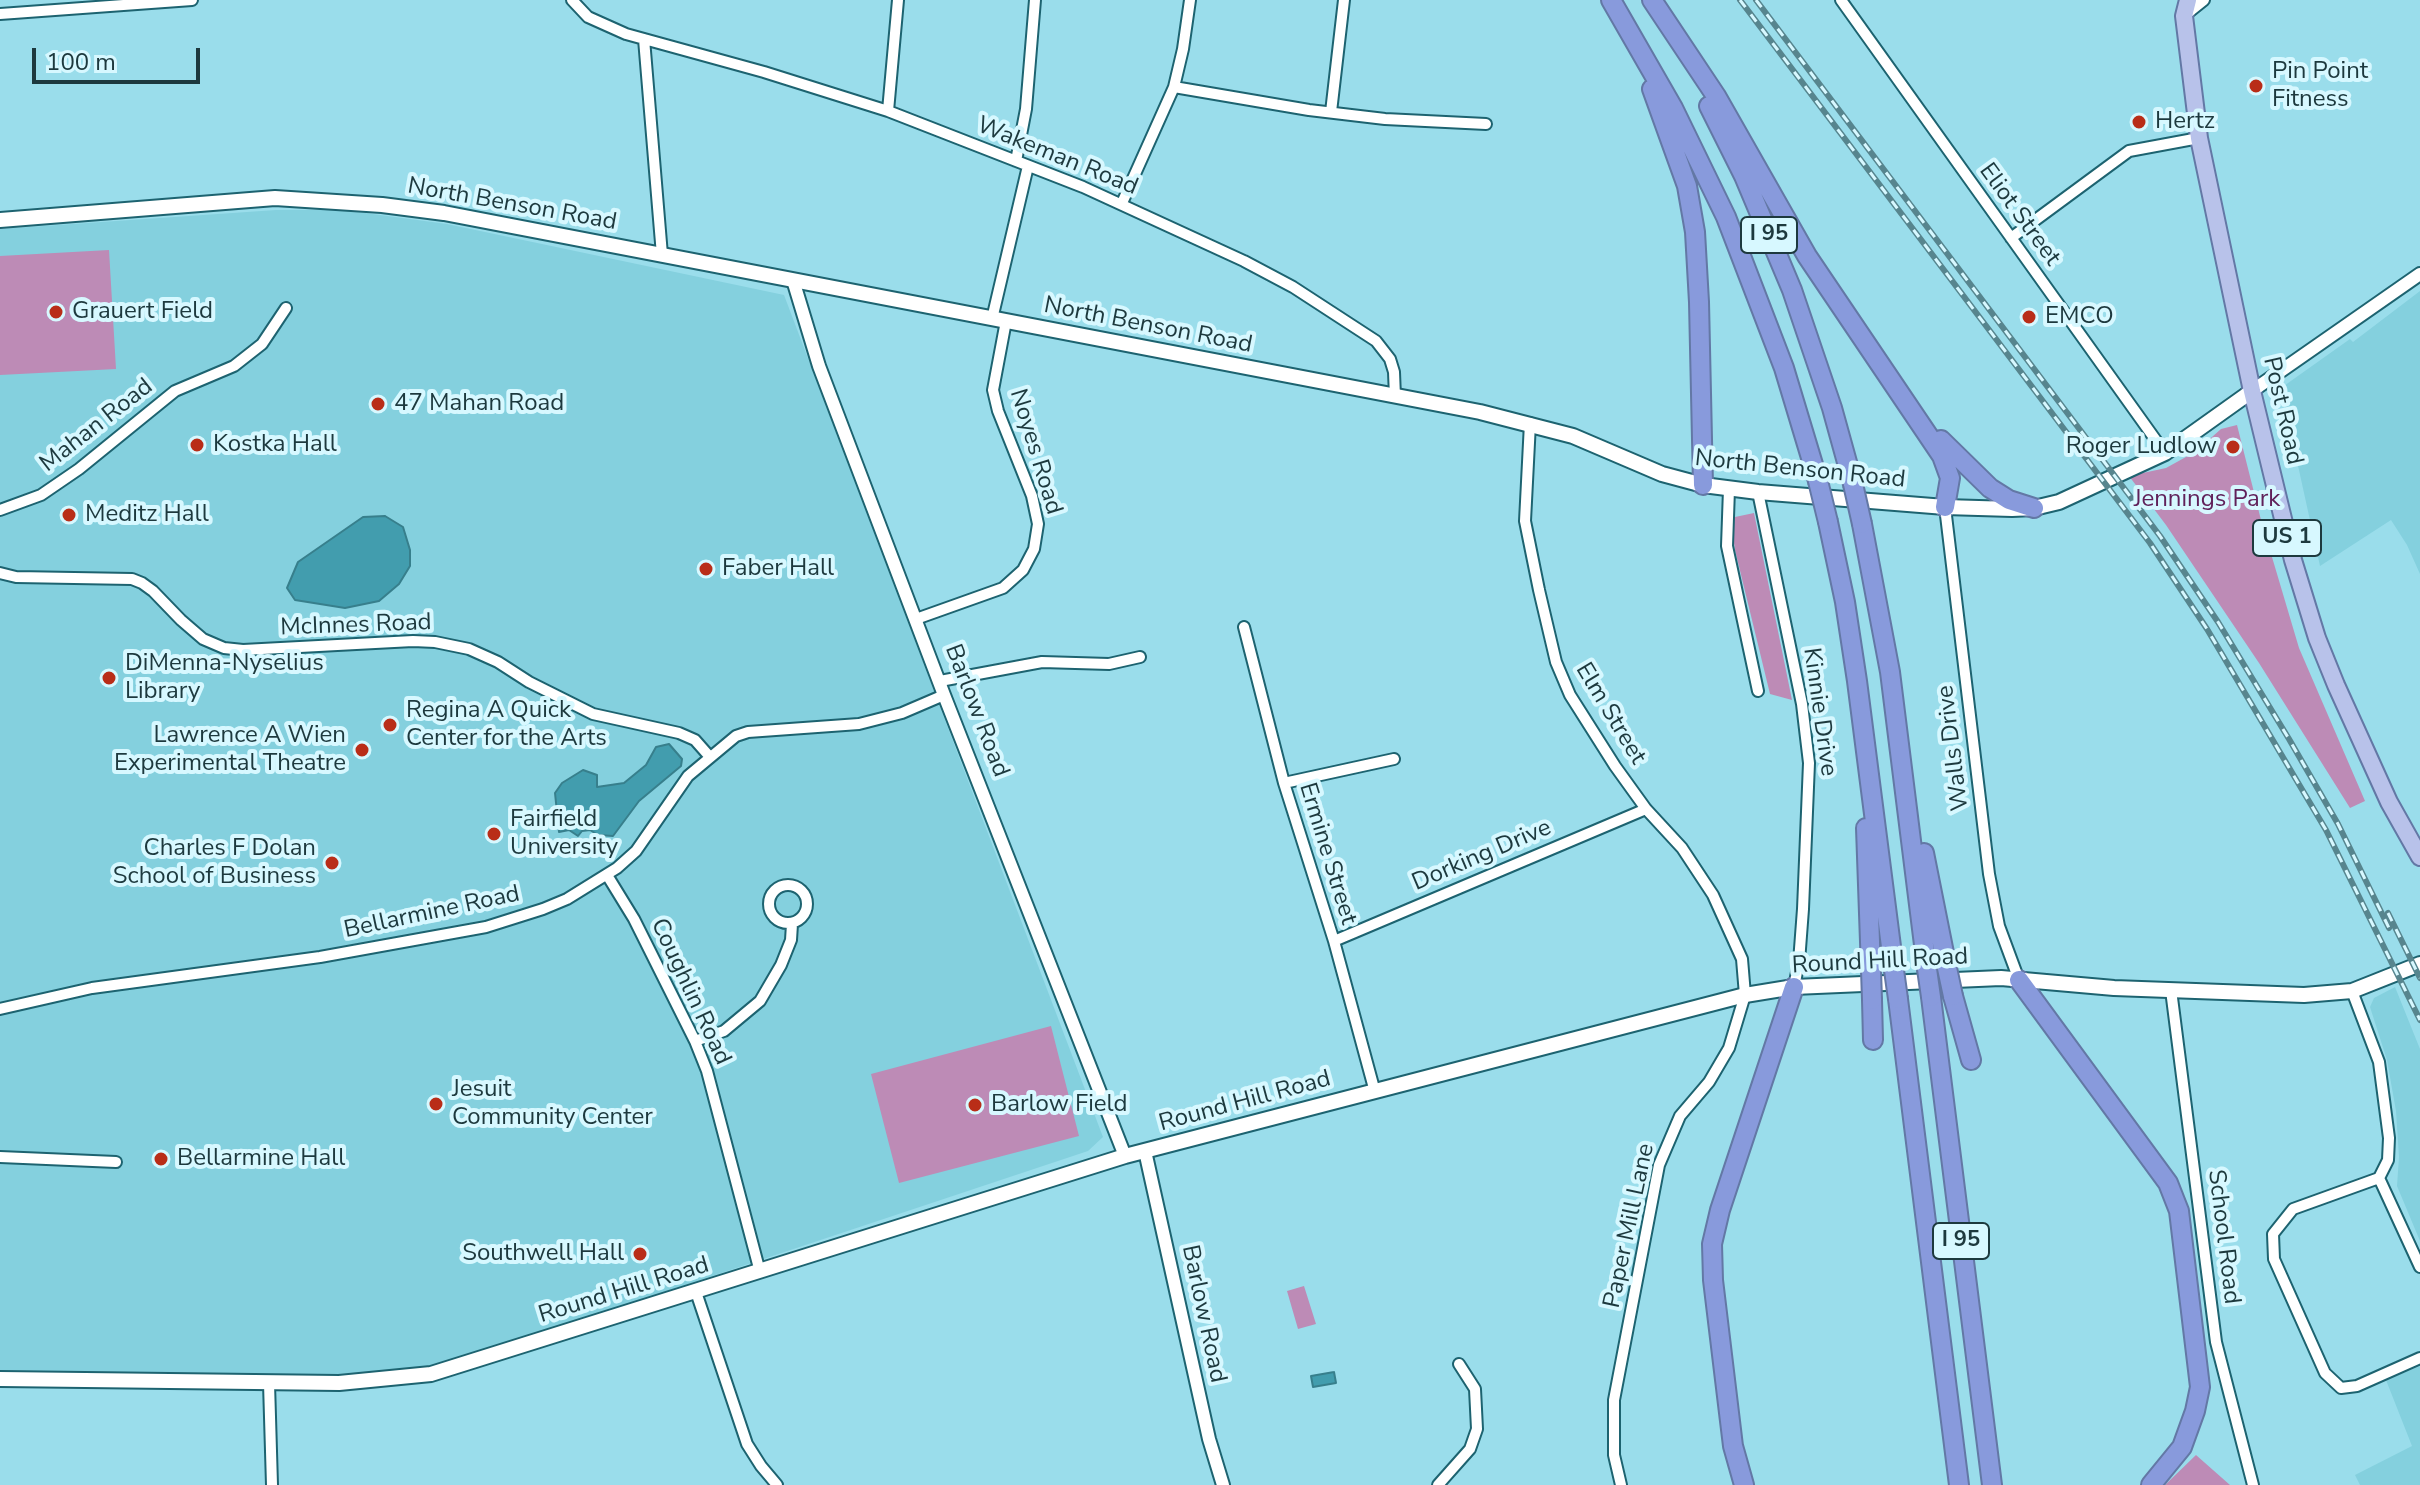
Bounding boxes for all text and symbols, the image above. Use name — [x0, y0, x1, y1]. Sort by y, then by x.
scale bar — [36, 32, 204, 82]
text: 100 m — [46, 46, 116, 78]
place label: Pin Point Fitness — [2272, 58, 2368, 114]
marker: Pin Point Fitness — [2247, 77, 2265, 95]
place label: Hertz — [2155, 108, 2215, 136]
street label: Wakeman Road — [972, 112, 1142, 202]
marker: Hertz — [2130, 113, 2148, 131]
street label: Eliot Street — [1972, 158, 2066, 272]
street label: North Benson Road — [405, 172, 619, 238]
road number: I 95 — [1741, 217, 1797, 253]
street label: North Benson Road — [1041, 292, 1255, 360]
place label: Grauert Field — [72, 298, 213, 326]
marker: Grauert Field — [47, 303, 65, 321]
place label: EMCO — [2045, 303, 2114, 331]
marker: EMCO — [2020, 308, 2038, 326]
street label: Post Road — [2256, 354, 2308, 468]
street label: Mahan Road — [35, 373, 159, 479]
street label: Noyes Road — [1002, 386, 1068, 518]
place label: 47 Mahan Road — [394, 390, 564, 418]
marker: 47 Mahan Road — [369, 395, 387, 413]
place label: Kostka Hall — [213, 431, 337, 459]
place label: Roger Ludlow — [2066, 433, 2217, 461]
marker: Kostka Hall — [188, 436, 206, 454]
marker: Roger Ludlow — [2224, 438, 2242, 456]
street label: North Benson Road — [1693, 445, 1907, 495]
park label: Jennings Park — [2134, 486, 2280, 514]
place label: Meditz Hall — [85, 501, 209, 529]
marker: Meditz Hall — [60, 506, 78, 524]
road number: US 1 — [2253, 520, 2321, 556]
place label: Faber Hall — [722, 555, 834, 583]
marker: Faber Hall — [697, 560, 715, 578]
street label: McInnes Road — [280, 609, 432, 643]
street label: Barlow Road — [937, 641, 1015, 781]
street label: Kinnie Drive — [1796, 646, 1842, 778]
place label: DiMenna-Nyselius Library — [125, 650, 324, 706]
street label: Elm Street — [1568, 658, 1652, 770]
marker: DiMenna-Nyselius Library — [100, 669, 118, 687]
street label: Walls Drive — [1932, 683, 1976, 813]
place label: Regina A Quick Center for the Arts — [406, 697, 607, 753]
marker: Regina A Quick Center for the Arts — [381, 716, 399, 734]
place label: Lawrence A Wien Experimental Theatre — [114, 722, 346, 778]
marker: Lawrence A Wien Experimental Theatre — [353, 741, 371, 759]
street label: Ermine Street — [1292, 780, 1362, 928]
place label: Fairfield University — [510, 806, 618, 862]
street label: Dorking Drive — [1408, 814, 1556, 898]
marker: Fairfield University — [485, 825, 503, 843]
place label: Charles F Dolan School of Business — [113, 835, 316, 891]
marker: Charles F Dolan School of Business — [323, 854, 341, 872]
street label: Bellarmine Road — [341, 880, 523, 946]
street label: Coughlin Road — [644, 914, 736, 1070]
street label: Round Hill Road — [1791, 943, 1969, 981]
street label: Round Hill Road — [1156, 1065, 1334, 1139]
place label: Jesuit Community Center — [452, 1076, 653, 1132]
place label: Barlow Field — [991, 1091, 1128, 1119]
marker: Jesuit Community Center — [427, 1095, 445, 1113]
marker: Barlow Field — [966, 1096, 984, 1114]
street label: Paper Mill Lane — [1599, 1141, 1661, 1311]
place label: Bellarmine Hall — [177, 1145, 345, 1173]
marker: Bellarmine Hall — [152, 1150, 170, 1168]
street label: School Road — [2200, 1168, 2246, 1306]
road number: I 95 — [1933, 1223, 1989, 1259]
place label: Southwell Hall — [462, 1240, 624, 1268]
street label: Barlow Road — [1174, 1243, 1232, 1385]
marker: Southwell Hall — [631, 1245, 649, 1263]
street label: Round Hill Road — [535, 1251, 713, 1331]

